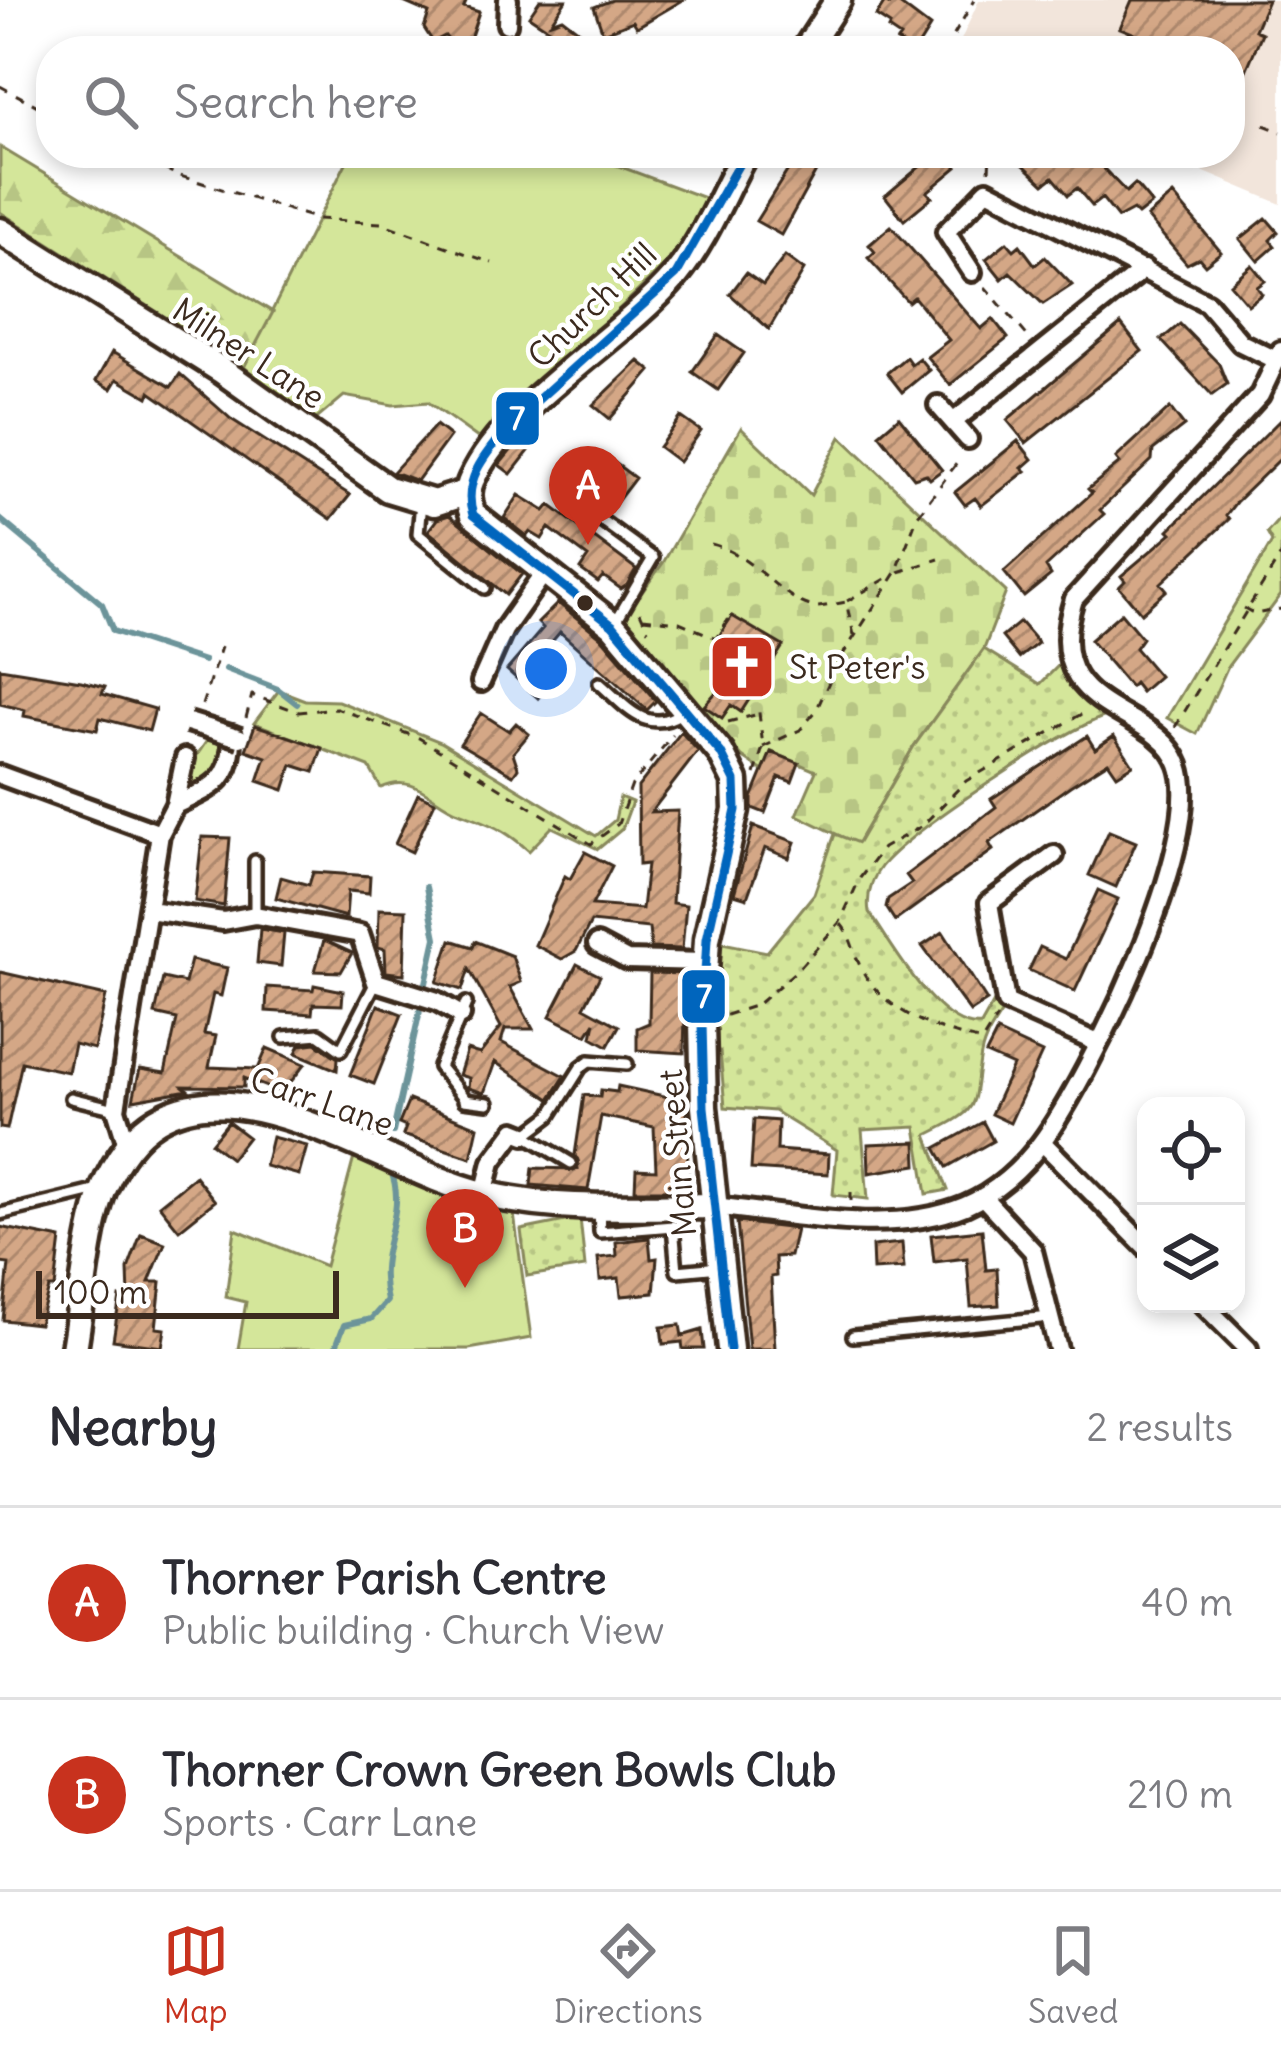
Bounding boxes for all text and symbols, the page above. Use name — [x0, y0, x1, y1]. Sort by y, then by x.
search box — [36, 36, 1245, 168]
icon: search — [78, 69, 144, 135]
text: Search here — [174, 74, 418, 130]
street label: Church Hill — [519, 233, 665, 377]
street label: Milner Lane — [165, 288, 333, 418]
line badge: 7 — [494, 390, 541, 447]
text: 7 — [509, 397, 525, 439]
pin: A — [549, 446, 627, 545]
unlabelled marker — [574, 592, 596, 614]
church icon: St Peter's — [707, 632, 777, 702]
your location — [516, 639, 576, 699]
place label: St Peter's — [789, 646, 925, 688]
line badge: 7 — [680, 968, 727, 1025]
text: 7 — [696, 975, 712, 1017]
street label: Carr Lane — [245, 1057, 399, 1145]
street label: Main Street — [649, 1068, 705, 1238]
map controls — [1137, 1097, 1245, 1313]
button: locate — [1137, 1097, 1245, 1205]
pin: B — [426, 1189, 504, 1288]
button: layers — [1137, 1205, 1245, 1313]
scale bar — [36, 1265, 339, 1318]
text: 100 m — [54, 1271, 147, 1313]
text: Nearby — [48, 1395, 217, 1459]
text: 2 results — [1086, 1403, 1233, 1452]
text: Thorner Parish Centre — [162, 1550, 607, 1606]
text: A — [74, 1578, 100, 1627]
text: 40 m — [1141, 1578, 1233, 1627]
text: Public building · Church View — [162, 1606, 664, 1655]
text: Thorner Crown Green Bowls Club — [162, 1742, 836, 1798]
text: B — [74, 1770, 100, 1819]
text: 210 m — [1127, 1770, 1233, 1819]
text: Sports · Carr Lane — [162, 1798, 477, 1847]
tab: Map — [163, 1918, 229, 2032]
tab: Directions — [554, 1918, 703, 2032]
tab: Saved — [1028, 1918, 1118, 2032]

